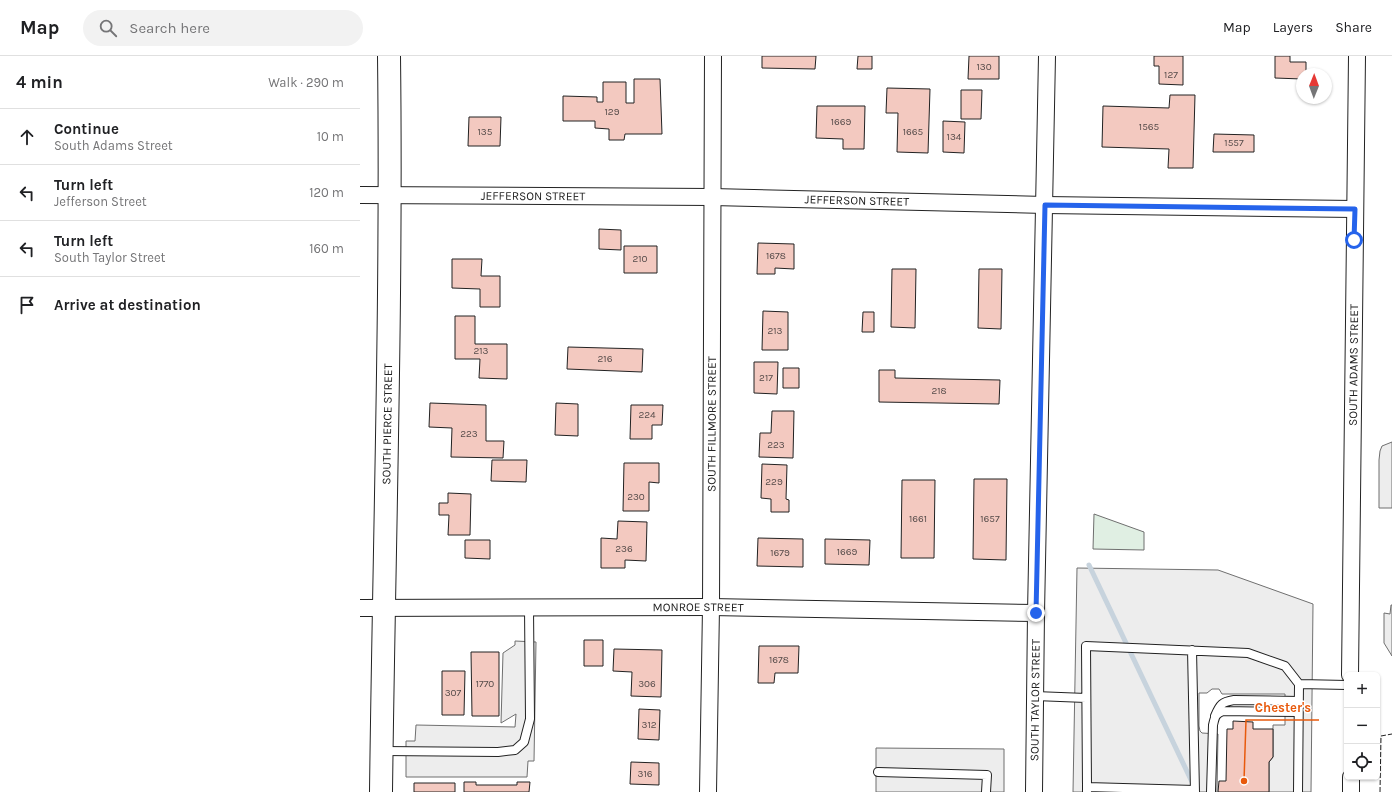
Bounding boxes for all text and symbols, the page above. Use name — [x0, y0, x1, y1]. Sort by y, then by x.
search box — [83, 10, 363, 46]
text: Map — [20, 17, 59, 39]
icon: search — [97, 17, 119, 39]
text: Search here — [129, 19, 210, 37]
text: Map — [1223, 19, 1251, 36]
text: Layers — [1273, 19, 1313, 36]
text: Share — [1335, 19, 1372, 36]
house number: 130 — [976, 61, 992, 73]
north arrow — [1296, 68, 1332, 104]
house number: 127 — [1164, 69, 1178, 81]
text: 4 min — [16, 72, 63, 92]
text: Walk · 290 m — [268, 75, 344, 90]
house number: 129 — [605, 106, 620, 118]
house number: 1669 — [831, 116, 851, 128]
text: Continue — [54, 120, 119, 138]
house number: 1565 — [1139, 121, 1160, 133]
icon: ahead — [16, 126, 38, 148]
house number: 135 — [478, 126, 493, 138]
house number: 1665 — [903, 126, 924, 138]
text: 10 m — [317, 129, 344, 144]
house number: 134 — [947, 131, 962, 143]
house number: 1557 — [1224, 137, 1244, 149]
text: South Adams Street — [54, 138, 173, 153]
text: Turn left — [54, 176, 113, 194]
icon: left — [16, 182, 38, 204]
text: 120 m — [309, 185, 344, 200]
street label: JEFFERSON STREET — [481, 189, 585, 203]
street label: JEFFERSON STREET — [805, 192, 909, 209]
text: Jefferson Street — [54, 194, 147, 209]
route start — [1345, 231, 1363, 249]
text: Turn left — [54, 232, 113, 250]
icon: left — [16, 238, 38, 260]
text: 160 m — [309, 241, 344, 256]
text: South Taylor Street — [54, 250, 165, 265]
house number: 1678 — [766, 250, 786, 262]
house number: 210 — [632, 253, 648, 265]
icon: arrive — [16, 294, 38, 316]
text: Arrive at destination — [54, 296, 201, 314]
street label: SOUTH ADAMS STREET — [1346, 304, 1361, 426]
house number: 213 — [767, 325, 783, 337]
house number: 213 — [473, 345, 489, 357]
house number: 216 — [598, 353, 613, 365]
street label: SOUTH FILLMORE STREET — [704, 356, 719, 492]
street label: SOUTH PIERCE STREET — [379, 363, 395, 485]
house number: 217 — [759, 372, 773, 384]
house number: 218 — [931, 385, 947, 397]
house number: 224 — [638, 409, 656, 421]
house number: 223 — [460, 428, 478, 440]
house number: 223 — [767, 439, 785, 451]
house number: 229 — [765, 476, 783, 488]
house number: 230 — [627, 491, 645, 503]
house number: 1661 — [909, 513, 927, 525]
house number: 1657 — [980, 513, 1000, 525]
house number: 236 — [615, 543, 633, 555]
house number: 1669 — [837, 546, 857, 558]
house number: 1679 — [770, 547, 790, 559]
street label: MONROE STREET — [652, 600, 744, 615]
route end — [1027, 604, 1045, 622]
street label: SOUTH TAYLOR STREET — [1027, 639, 1043, 761]
house number: 1678 — [769, 654, 789, 666]
map controls — [1344, 672, 1380, 780]
button: + — [1344, 672, 1380, 708]
house number: 1770 — [476, 678, 494, 690]
house number: 306 — [638, 678, 656, 690]
house number: 307 — [445, 687, 462, 699]
callout: Chester's — [1246, 695, 1319, 720]
text: Chester's — [1255, 700, 1311, 715]
button: − — [1344, 708, 1380, 744]
house number: 312 — [641, 719, 657, 731]
button: locate — [1344, 744, 1380, 780]
house number: 316 — [638, 768, 653, 780]

